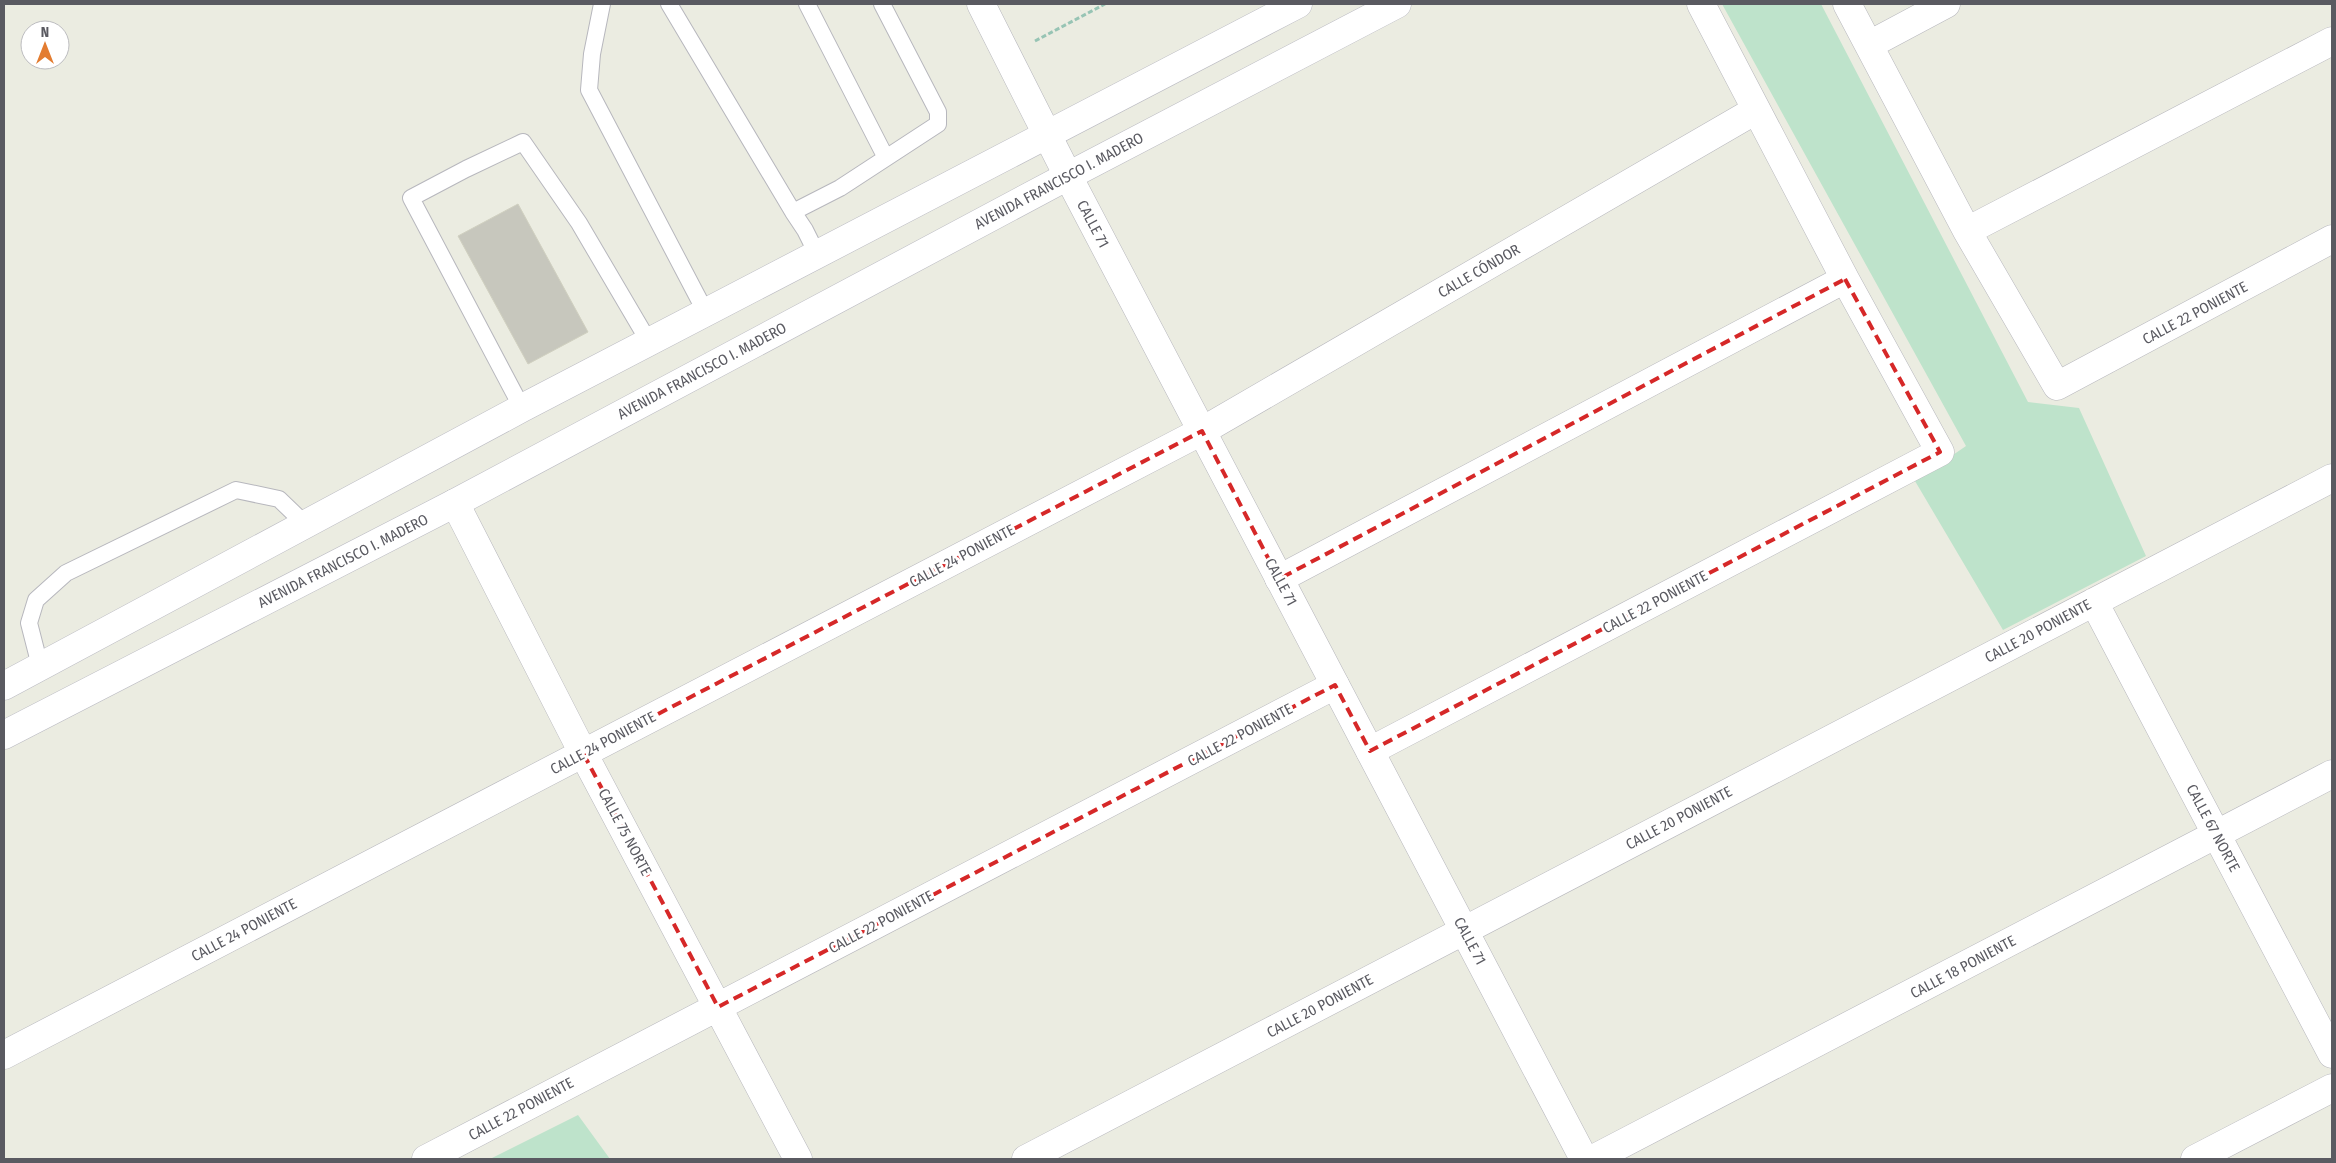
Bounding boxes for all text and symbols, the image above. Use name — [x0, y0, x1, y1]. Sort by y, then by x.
north arrow — [20, 20, 70, 70]
text: N — [41, 24, 49, 41]
street label: AVENIDA FRANCISCO I. MADERO — [971, 129, 1147, 233]
street label: CALLE 71 — [1073, 197, 1113, 251]
street label: CALLE CÓNDOR — [1435, 240, 1523, 302]
street label: CALLE 22 PONIENTE — [2139, 278, 2251, 348]
street label: AVENIDA FRANCISCO I. MADERO — [614, 319, 790, 423]
street label: AVENIDA FRANCISCO I. MADERO — [255, 510, 431, 612]
street label: CALLE 24 PONIENTE — [906, 521, 1018, 591]
street label: CALLE 71 — [1261, 555, 1301, 609]
street label: CALLE 22 PONIENTE — [1599, 567, 1711, 637]
street label: CALLE 20 PONIENTE — [1982, 595, 2094, 667]
street label: CALLE 22 PONIENTE — [1184, 700, 1296, 770]
street label: CALLE 24 PONIENTE — [547, 708, 659, 778]
street label: CALLE 67 NORTE — [2182, 781, 2244, 875]
street label: CALLE 20 PONIENTE — [1623, 782, 1735, 854]
street label: CALLE 75 NORTE — [595, 785, 655, 879]
street label: CALLE 22 PONIENTE — [825, 887, 937, 957]
street label: CALLE 24 PONIENTE — [188, 895, 300, 965]
street label: CALLE 71 — [1450, 914, 1490, 968]
street label: CALLE 18 PONIENTE — [1907, 932, 2019, 1002]
street label: CALLE 20 PONIENTE — [1264, 970, 1376, 1042]
street label: CALLE 22 PONIENTE — [465, 1074, 577, 1144]

